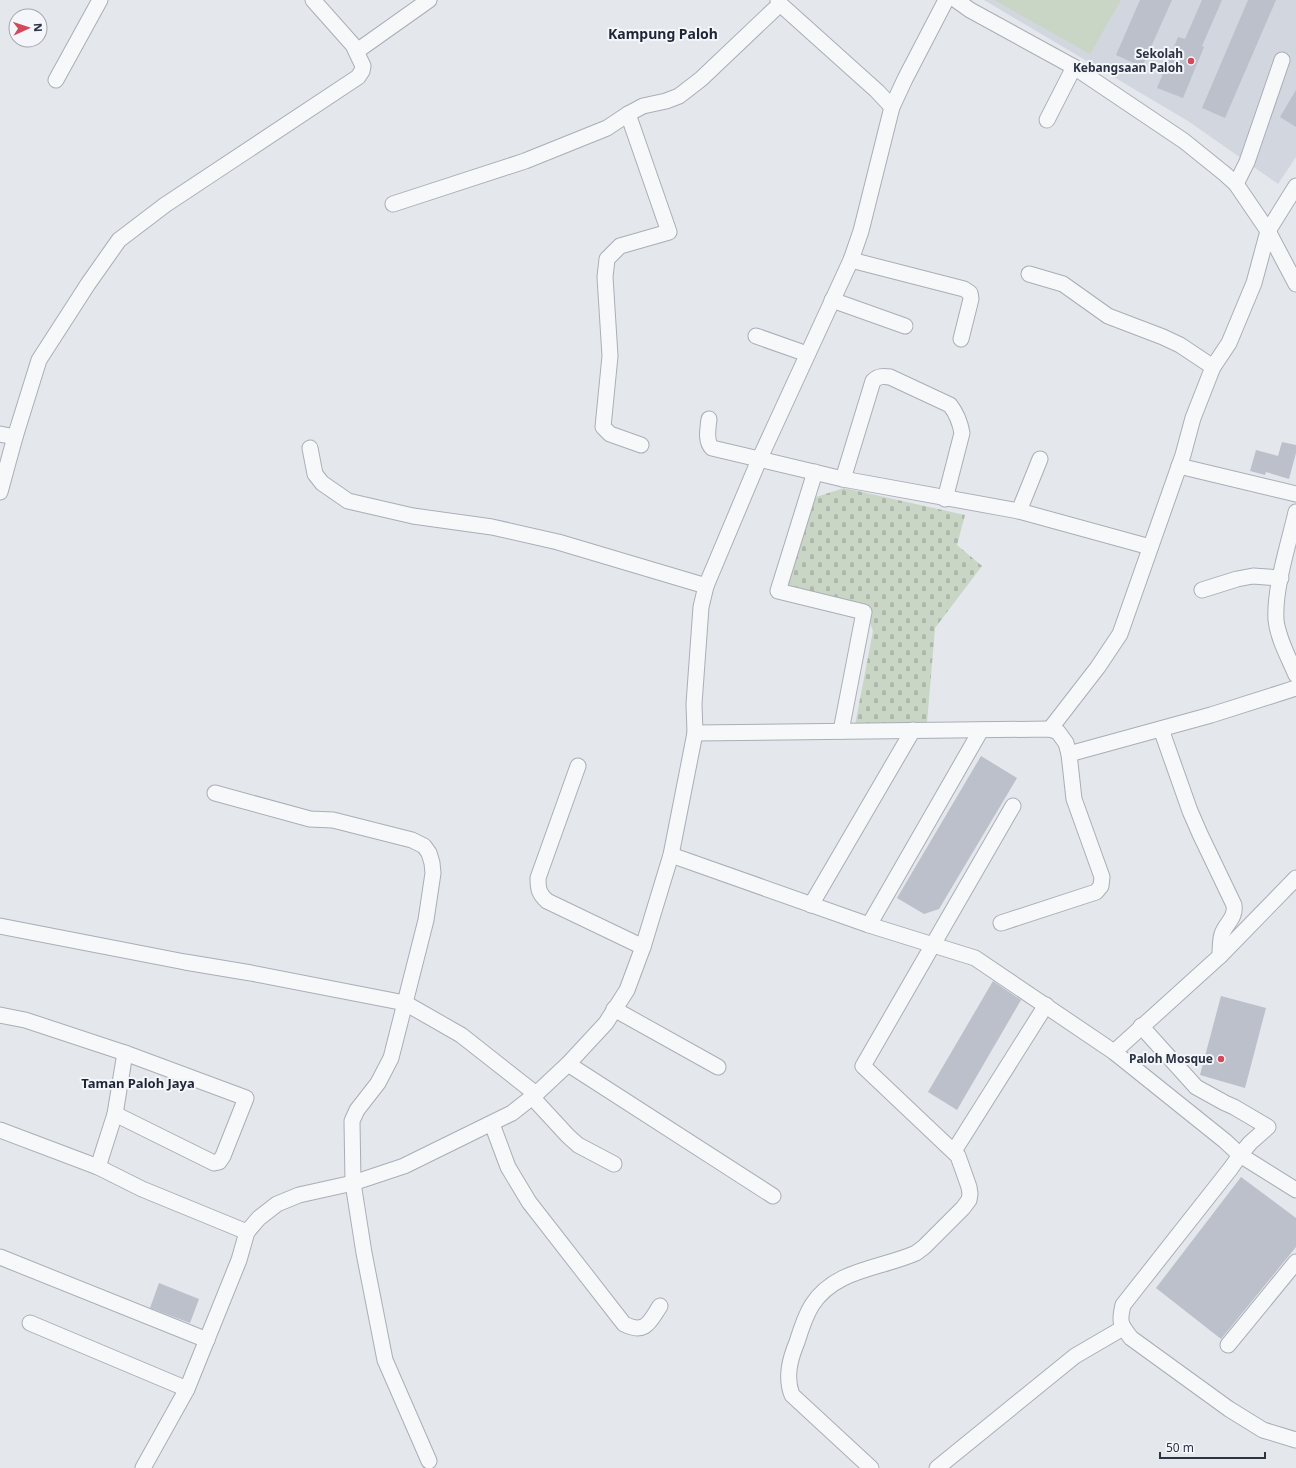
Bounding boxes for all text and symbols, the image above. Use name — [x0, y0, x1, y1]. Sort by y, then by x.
north arrow — [8, 8, 48, 48]
text: N — [31, 23, 46, 32]
district label: Kampung Paloh — [608, 24, 718, 43]
place label: Sekolah Kebangsaan Paloh — [1073, 45, 1183, 76]
marker: Sekolah Kebangsaan Paloh — [1186, 56, 1196, 66]
place label: Paloh Mosque — [1129, 1050, 1213, 1067]
marker: Paloh Mosque — [1216, 1054, 1226, 1064]
district label: Taman Paloh Jaya — [81, 1074, 195, 1092]
scale bar — [1160, 1434, 1265, 1460]
text: 50 m — [1166, 1439, 1194, 1456]

